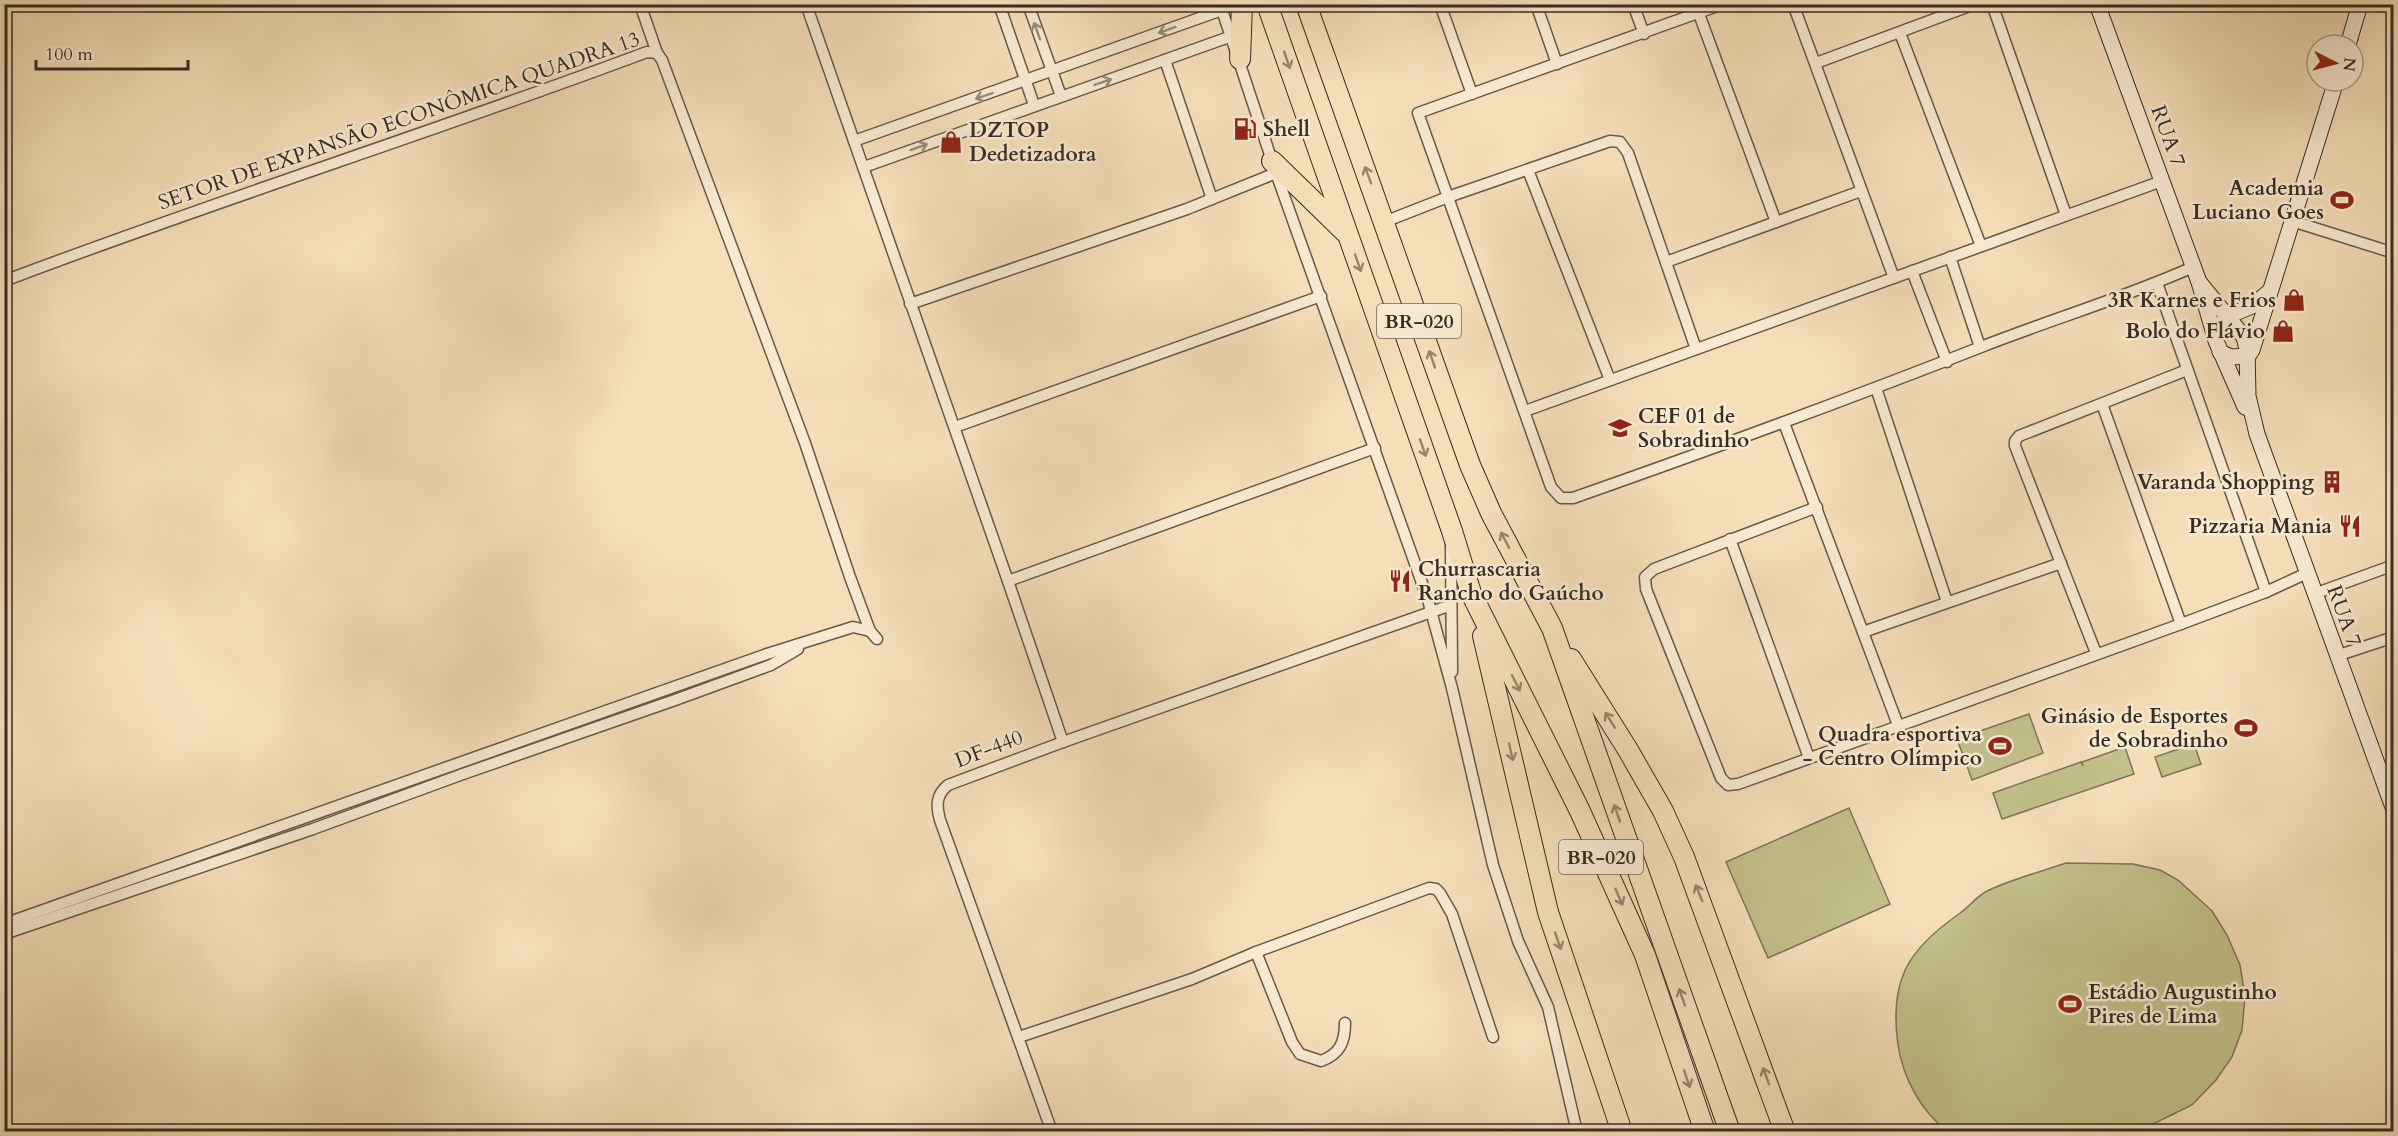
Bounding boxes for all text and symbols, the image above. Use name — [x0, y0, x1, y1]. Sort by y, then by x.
one-way arrow — [1031, 22, 1042, 41]
street label: SETOR DE EXPANSÃO ECONÔMICA QUADRA 13 — [154, 24, 644, 217]
one-way arrow — [1158, 25, 1177, 36]
scale bar — [36, 33, 188, 71]
north arrow — [2305, 33, 2365, 93]
text: 100 m — [45, 42, 93, 67]
one-way arrow — [1282, 50, 1293, 69]
text: N — [2337, 56, 2361, 73]
one-way arrow — [1093, 75, 1112, 86]
one-way arrow — [975, 91, 994, 102]
street label: RUA 7 — [2144, 101, 2192, 171]
place label: Shell — [1263, 115, 1310, 144]
place label: DZTOP Dedetizadora — [969, 116, 1097, 169]
fuel station icon: Shell — [1232, 116, 1258, 142]
shop icon: DZTOP Dedetizadora — [938, 129, 964, 155]
one-way arrow — [909, 141, 928, 152]
one-way arrow — [1361, 166, 1372, 185]
place label: Academia Luciano Goes — [2192, 174, 2325, 227]
sports icon: Academia Luciano Goes — [2329, 187, 2355, 213]
one-way arrow — [1354, 254, 1365, 272]
place label: 3R Karnes e Frios — [2108, 286, 2276, 315]
shop icon: 3R Karnes e Frios — [2281, 287, 2307, 313]
road number: BR-020 — [1377, 304, 1461, 338]
place label: Bolo do Flávio — [2125, 317, 2265, 346]
shop icon: Bolo do Flávio — [2270, 318, 2296, 344]
one-way arrow — [1425, 350, 1436, 369]
place label: CEF 01 de Sobradinho — [1638, 402, 1749, 455]
school or university icon: CEF 01 de Sobradinho — [1607, 415, 1633, 441]
one-way arrow — [1418, 438, 1429, 456]
place label: Varanda Shopping — [2137, 468, 2314, 497]
building icon: Varanda Shopping — [2319, 469, 2345, 495]
place label: Pizzaria Mania — [2188, 512, 2333, 541]
restaurant icon: Pizzaria Mania — [2337, 513, 2363, 539]
one-way arrow — [1499, 532, 1511, 549]
place label: Churrascaria Rancho do Gaúcho — [1418, 555, 1604, 608]
restaurant icon: Churrascaria Rancho do Gaúcho — [1387, 568, 1413, 594]
street label: RUA 7 — [2320, 581, 2368, 651]
one-way arrow — [1510, 674, 1522, 691]
place label: Ginásio de Esportes de Sobradinho — [2041, 702, 2228, 755]
one-way arrow — [1603, 712, 1615, 729]
sports icon: Ginásio de Esportes de Sobradinho — [2233, 715, 2259, 741]
place label: Quadra esportiva - Centro Olímpico — [1803, 720, 1983, 773]
street label: DF-440 — [951, 723, 1027, 775]
sports icon: Quadra esportiva - Centro Olímpico — [1987, 733, 2013, 759]
one-way arrow — [1506, 742, 1518, 761]
one-way arrow — [1611, 804, 1622, 823]
road number: BR-020 — [1559, 840, 1643, 874]
one-way arrow — [1692, 885, 1703, 903]
one-way arrow — [1613, 887, 1625, 905]
one-way arrow — [1553, 931, 1564, 950]
place label: Estádio Augustinho Pires de Lima — [2088, 978, 2277, 1031]
one-way arrow — [1676, 988, 1687, 1007]
sports icon: Estádio Augustinho Pires de Lima — [2057, 991, 2083, 1017]
one-way arrow — [1759, 1068, 1770, 1086]
one-way arrow — [1683, 1069, 1694, 1088]

